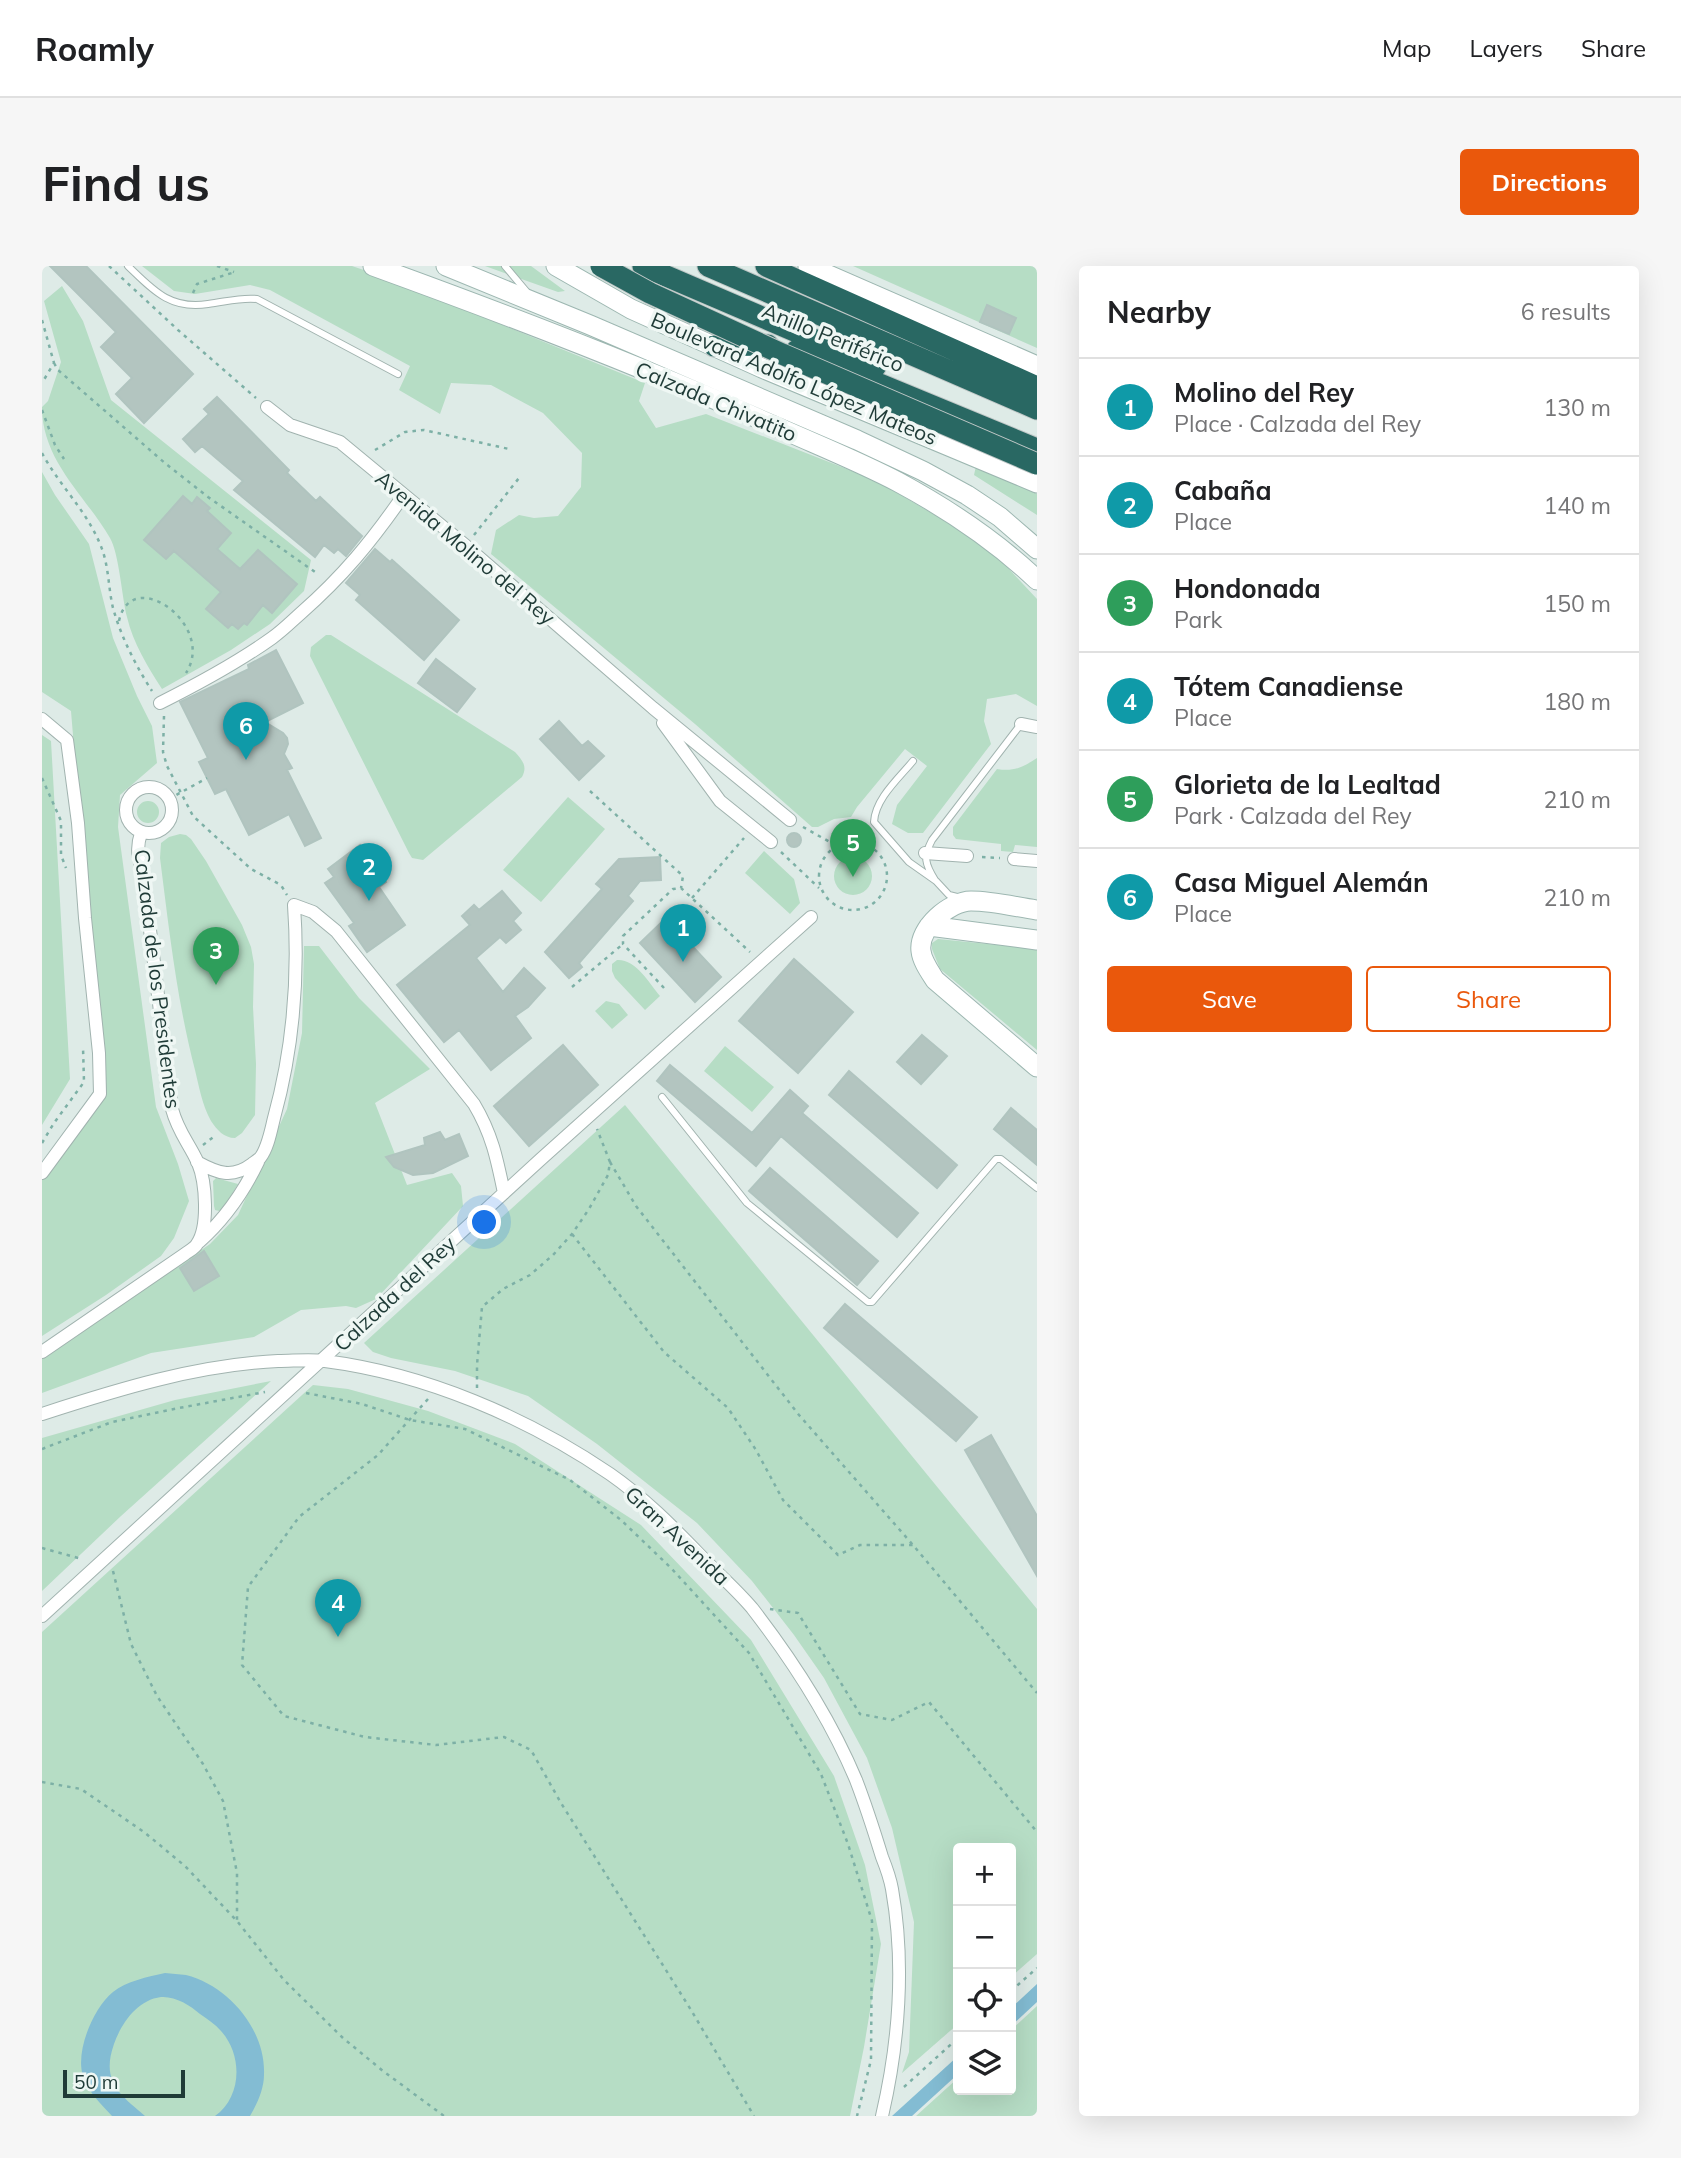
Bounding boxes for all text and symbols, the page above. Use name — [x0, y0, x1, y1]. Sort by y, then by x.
text: Roamly — [35, 28, 154, 69]
text: Map — [1382, 33, 1431, 63]
text: Layers — [1469, 33, 1543, 63]
text: Share — [1581, 33, 1646, 63]
button: Directions — [1460, 149, 1639, 215]
text: Find us — [42, 152, 210, 213]
text: Nearby — [1107, 293, 1211, 331]
street label: Anillo Periférico — [759, 297, 908, 377]
text: 6 results — [1521, 297, 1611, 326]
street label: Boulevard Adolfo López Mateos — [647, 306, 941, 450]
street label: Calzada Chivatito — [632, 355, 801, 447]
text: Molino del Rey — [1174, 376, 1354, 409]
text: 1 — [1123, 393, 1137, 422]
text: 130 m — [1543, 393, 1611, 422]
text: Place · Calzada del Rey — [1174, 409, 1421, 438]
street label: Avenida Molino del Rey — [371, 465, 561, 630]
text: Cabaña — [1174, 474, 1272, 507]
text: 2 — [1123, 491, 1137, 520]
text: 140 m — [1543, 491, 1611, 520]
text: Place — [1174, 507, 1232, 536]
text: Hondonada — [1174, 572, 1321, 605]
text: 3 — [1123, 589, 1137, 618]
text: 150 m — [1543, 589, 1611, 618]
text: Park — [1174, 605, 1222, 634]
text: Tótem Canadiense — [1174, 670, 1403, 703]
text: 4 — [1123, 687, 1137, 716]
text: 180 m — [1543, 687, 1611, 716]
pin: 6 — [223, 702, 269, 760]
text: Place — [1174, 703, 1232, 732]
text: Glorieta de la Lealtad — [1174, 768, 1441, 801]
text: 5 — [1123, 785, 1137, 814]
text: 210 m — [1543, 785, 1611, 814]
text: Park · Calzada del Rey — [1174, 801, 1412, 830]
pin: 5 — [830, 819, 876, 877]
pin: 2 — [346, 843, 392, 901]
street label: Calzada de los Presidentes — [129, 848, 187, 1110]
text: Casa Miguel Alemán — [1174, 866, 1429, 899]
text: 6 — [1123, 883, 1137, 912]
text: 210 m — [1543, 883, 1611, 912]
text: Place — [1174, 899, 1232, 928]
pin: 1 — [660, 904, 706, 962]
pin: 3 — [193, 927, 239, 985]
button: Save — [1107, 966, 1352, 1032]
button: Share — [1366, 966, 1611, 1032]
your location — [467, 1205, 501, 1239]
street label: Calzada del Rey — [328, 1230, 461, 1356]
street label: Gran Avenida — [620, 1480, 735, 1590]
pin: 4 — [315, 1579, 361, 1637]
map controls — [953, 1843, 1016, 2095]
button: + — [953, 1843, 1016, 1906]
button: − — [953, 1906, 1016, 1969]
button: locate — [953, 1969, 1016, 2032]
button: layers — [953, 2032, 1016, 2095]
scale bar — [63, 2067, 186, 2099]
text: 50 m — [74, 2070, 118, 2094]

